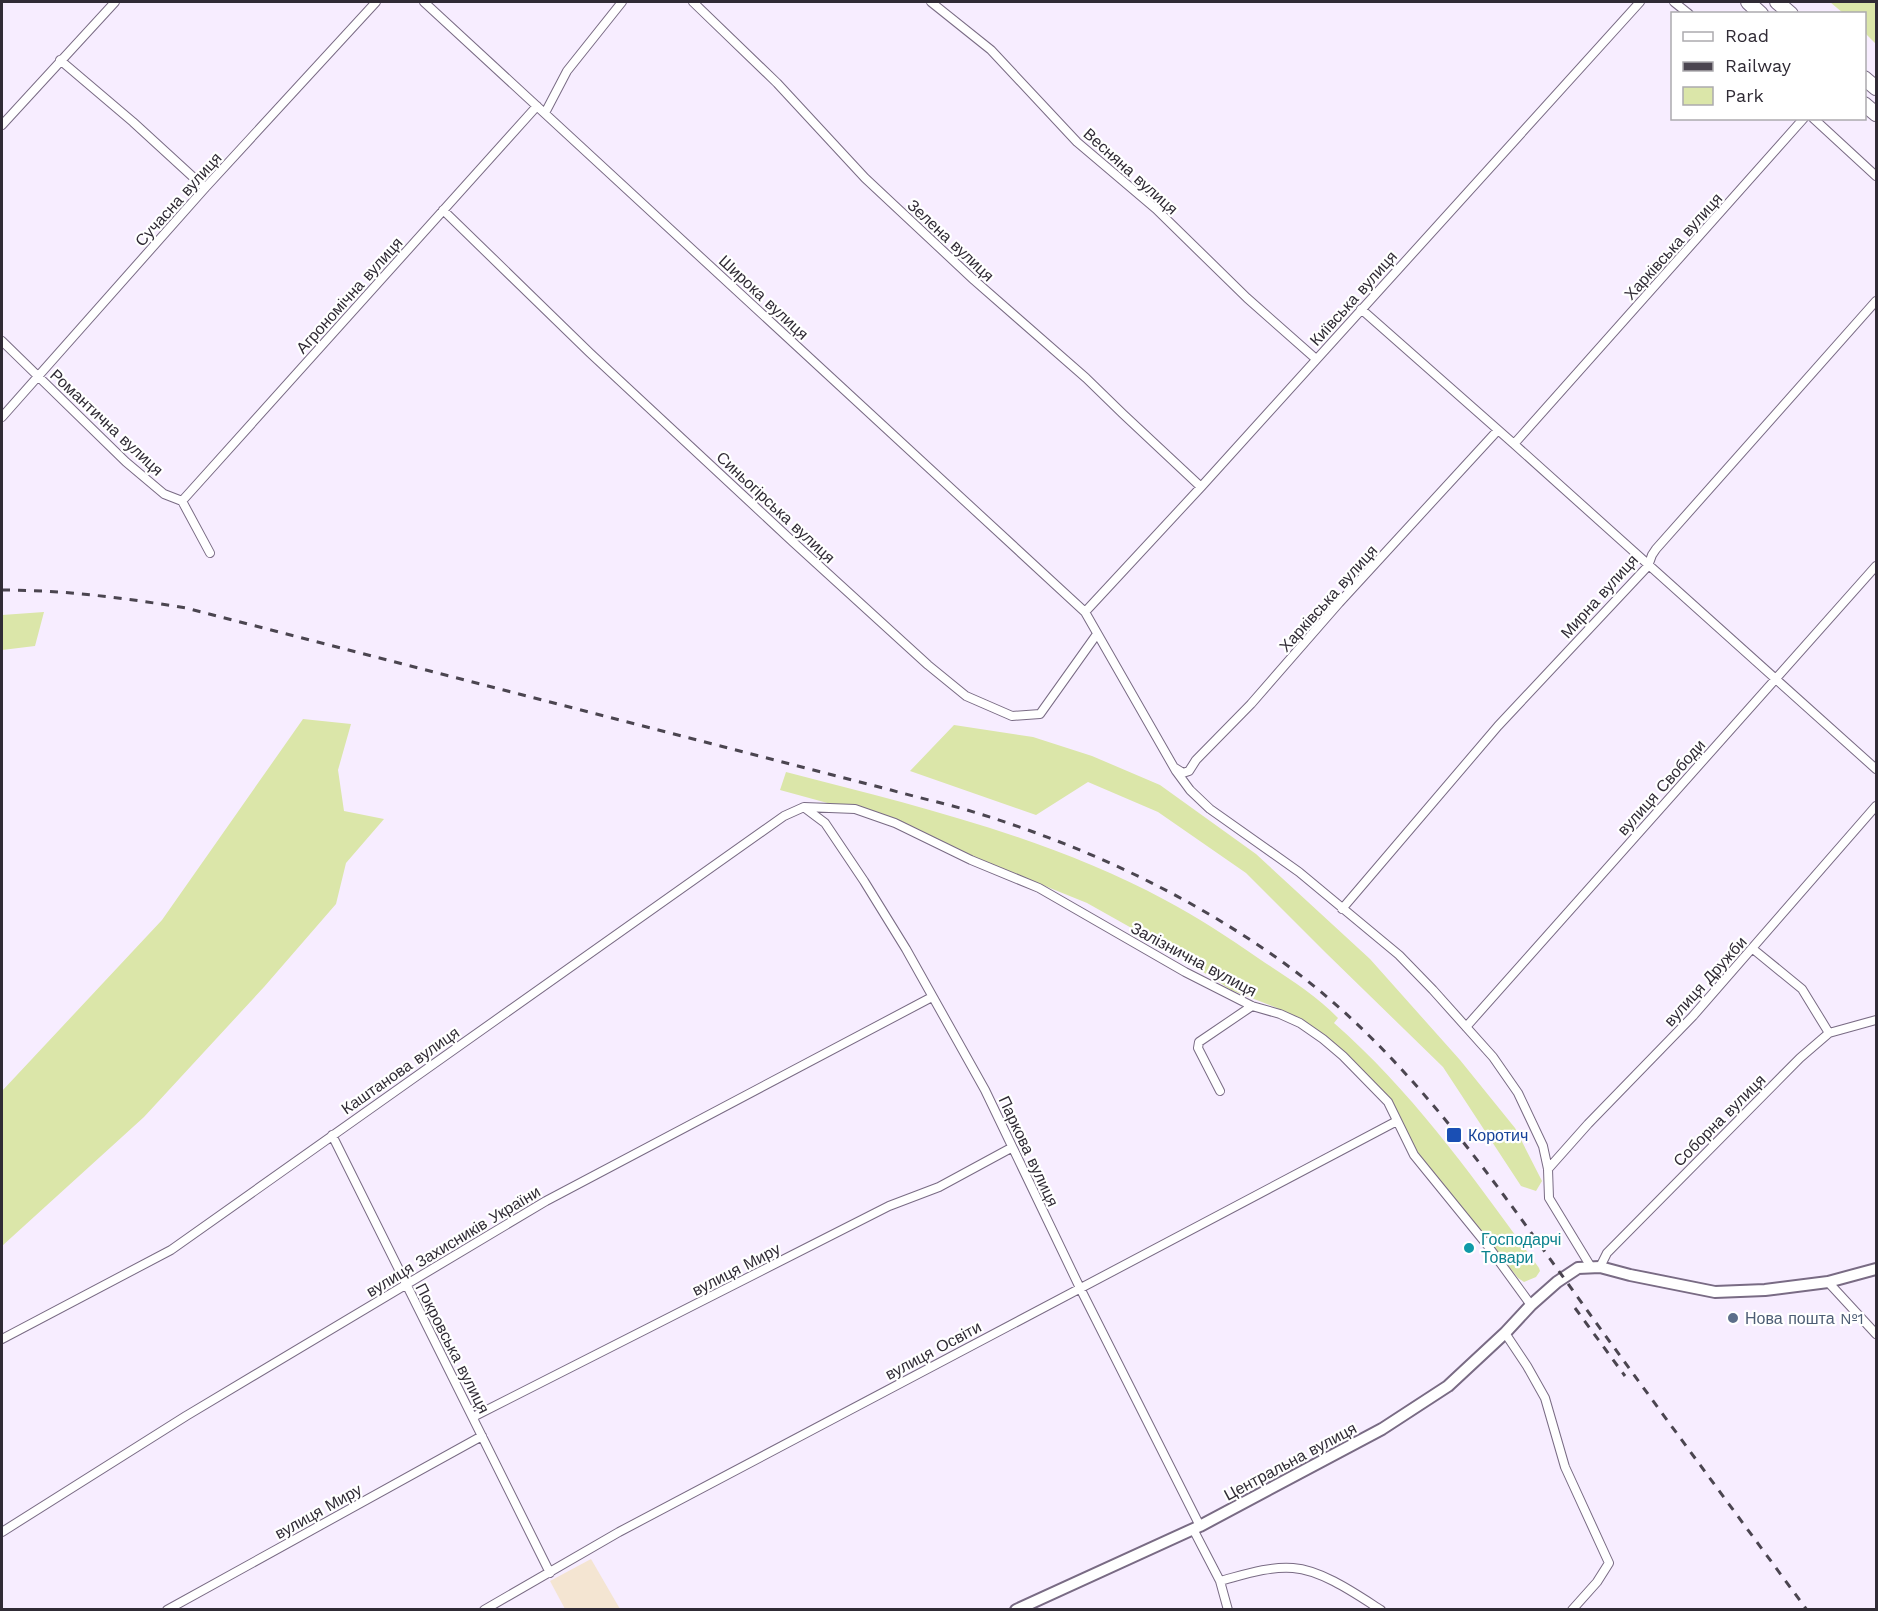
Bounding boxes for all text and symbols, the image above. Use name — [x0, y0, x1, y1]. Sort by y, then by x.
legend — [1671, 12, 1866, 120]
text: Road — [1725, 25, 1769, 46]
text: Railway — [1725, 55, 1792, 76]
text: Park — [1725, 85, 1764, 106]
street label: Весняна вулиця — [1080, 124, 1182, 219]
street label: Сучасна вулиця — [131, 148, 226, 250]
street label: Харківська вулиця — [1620, 189, 1726, 304]
street label: Зелена вулиця — [903, 195, 998, 285]
street label: Агрономічна вулиця — [292, 233, 407, 357]
street label: Київська вулиця — [1306, 247, 1401, 350]
street label: Широка вулиця — [715, 251, 812, 344]
street label: Романтична вулиця — [46, 365, 167, 480]
street label: Синьогірська вулиця — [713, 448, 839, 567]
street label: Харківська вулиця — [1275, 541, 1381, 656]
street label: Мирна вулиця — [1557, 550, 1642, 642]
street label: вулиця Свободи — [1613, 736, 1709, 839]
street label: Залізнична вулиця — [1127, 918, 1260, 1001]
street label: вулиця Дружби — [1660, 933, 1751, 1030]
street label: Каштанова вулиця — [338, 1023, 463, 1118]
street label: Соборна вулиця — [1669, 1070, 1769, 1170]
street label: Паркова вулиця — [995, 1093, 1063, 1210]
marker: Коротич — [1445, 1126, 1463, 1144]
place label: Коротич — [1468, 1126, 1528, 1145]
street label: вулиця Захисників України — [363, 1182, 544, 1301]
place label: Господарчі Товари — [1481, 1230, 1561, 1267]
street label: вулиця Миру — [689, 1239, 783, 1300]
marker: Господарчі Товари — [1462, 1241, 1476, 1255]
street label: Покровська вулиця — [412, 1280, 494, 1416]
place label: Нова пошта №1 — [1745, 1309, 1864, 1328]
marker: Нова пошта №1 — [1726, 1311, 1740, 1325]
street label: вулиця Освіти — [882, 1317, 985, 1384]
street label: Центральна вулиця — [1221, 1418, 1360, 1504]
street label: вулиця Миру — [272, 1480, 365, 1543]

